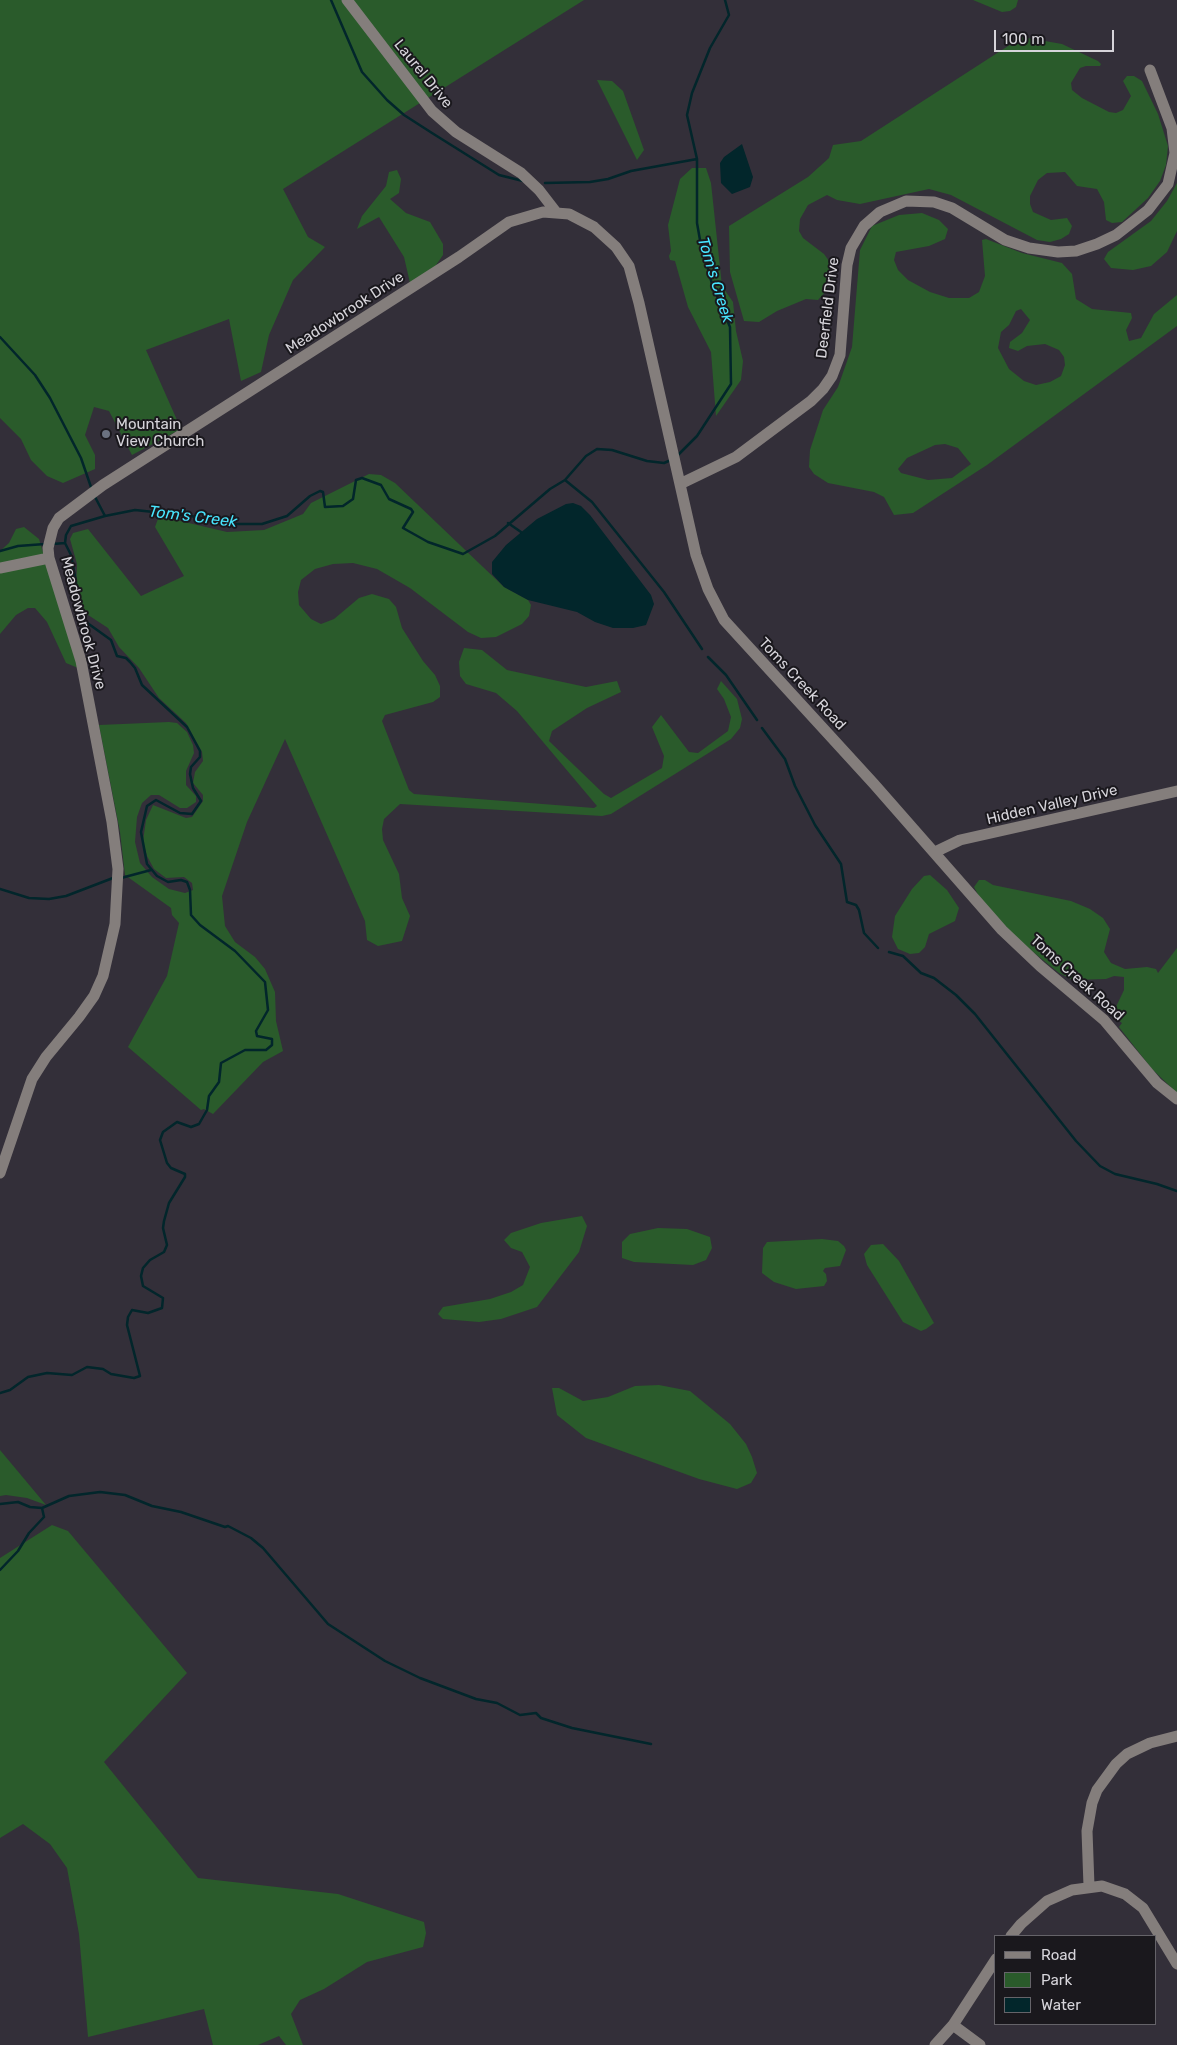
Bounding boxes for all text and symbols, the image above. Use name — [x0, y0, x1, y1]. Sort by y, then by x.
scale bar — [997, 20, 1117, 52]
text: 100 m — [1002, 30, 1044, 48]
street label: Laurel Drive — [390, 36, 456, 112]
water label: Tom's Creek — [693, 235, 737, 325]
street label: Deerfield Drive — [813, 256, 843, 360]
street label: Meadowbrook Drive — [283, 268, 407, 358]
place label: Mountain View Church — [116, 416, 204, 451]
marker: Mountain View Church — [100, 428, 112, 440]
water label: Tom's Creek — [148, 502, 238, 532]
street label: Meadowbrook Drive — [57, 554, 109, 692]
street label: Toms Creek Road — [755, 634, 849, 734]
street label: Hidden Valley Drive — [985, 781, 1119, 829]
street label: Toms Creek Road — [1026, 931, 1128, 1025]
legend — [994, 1935, 1157, 2025]
text: Road — [1041, 1946, 1077, 1964]
text: Park — [1041, 1971, 1072, 1989]
text: Water — [1041, 1996, 1081, 2014]

